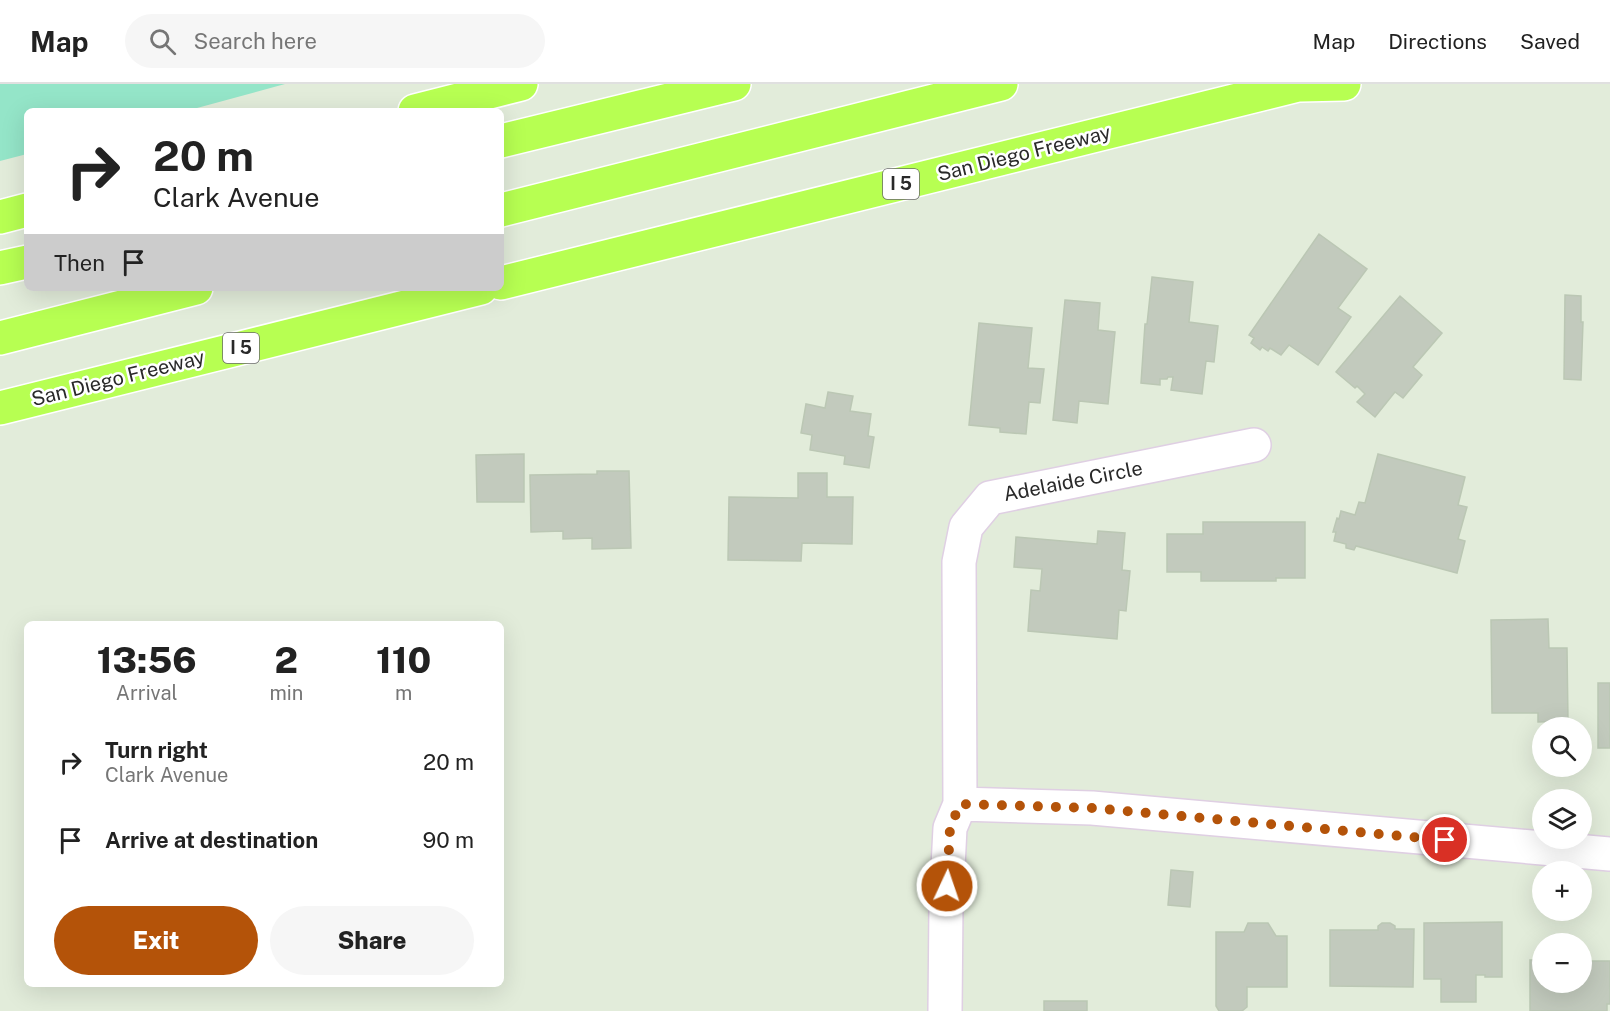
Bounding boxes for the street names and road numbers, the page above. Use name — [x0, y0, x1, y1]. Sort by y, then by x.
street label: San Diego Freeway — [935, 120, 1113, 186]
road number: I 5 — [883, 169, 919, 199]
road number: I 5 — [223, 333, 259, 363]
street label: San Diego Freeway — [29, 345, 207, 411]
street label: Adelaide Circle — [1001, 456, 1145, 506]

